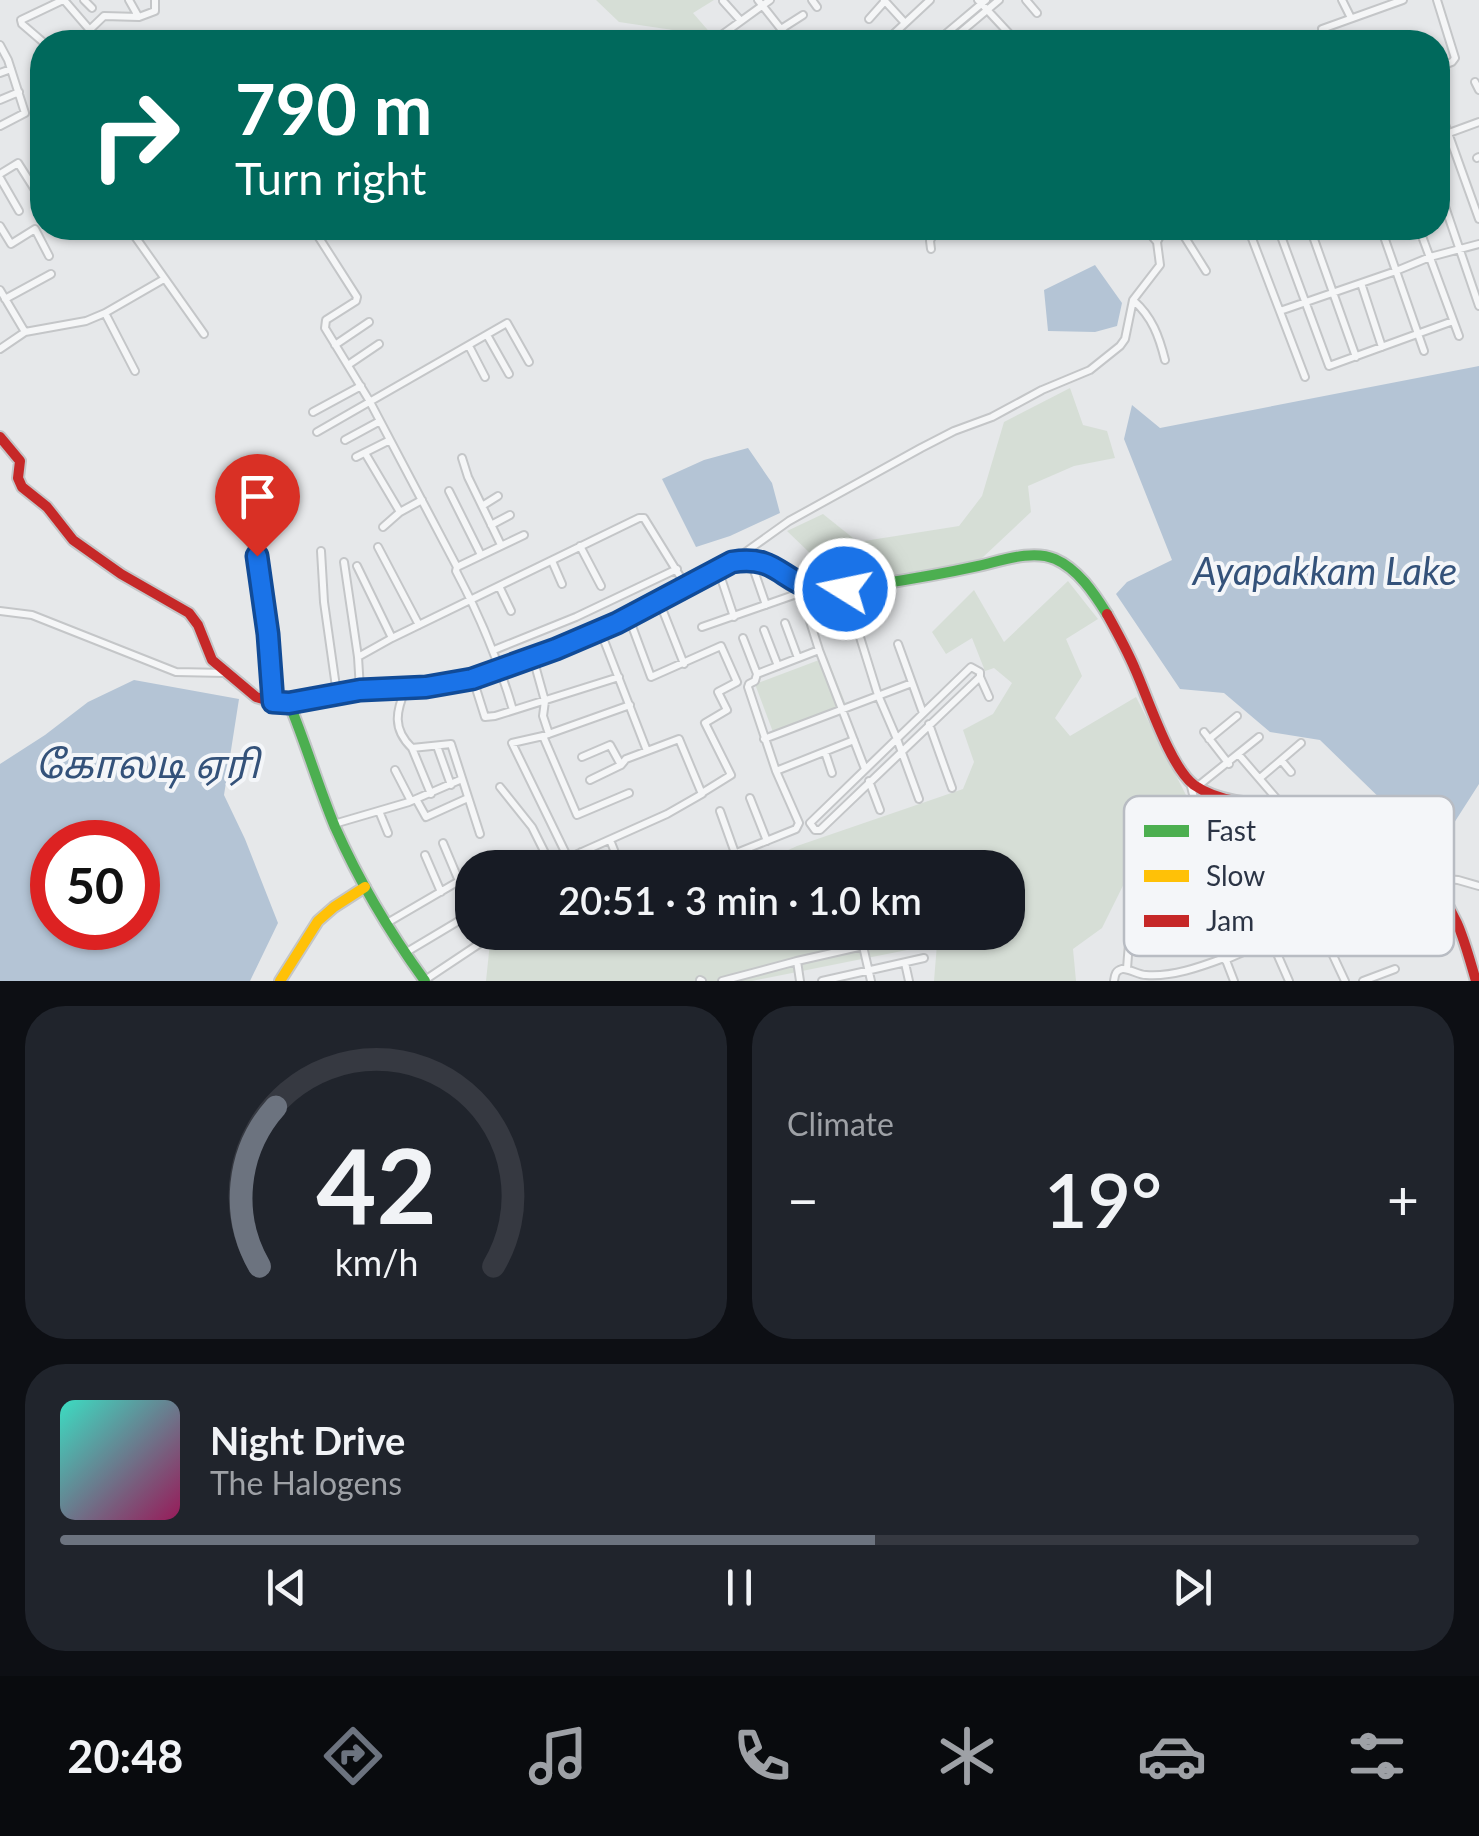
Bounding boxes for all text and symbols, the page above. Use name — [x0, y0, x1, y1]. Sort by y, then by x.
text: 790 m — [235, 66, 432, 150]
icon: right — [70, 70, 200, 200]
text: Turn right — [235, 151, 426, 205]
pin — [215, 454, 300, 557]
icon: arrive — [230, 469, 285, 524]
position arrow — [793, 537, 897, 641]
water label: Ayapakkam Lake — [1191, 547, 1457, 593]
water label: கோலடி ஏரி — [35, 740, 262, 789]
legend — [1124, 796, 1454, 956]
text: Fast — [1206, 813, 1256, 847]
speed limit sign: 50 — [30, 820, 160, 950]
text: Slow — [1206, 858, 1265, 892]
text: 20:51 · 3 min · 1.0 km — [558, 877, 922, 923]
text: Jam — [1206, 903, 1254, 937]
text: Climate — [787, 1104, 894, 1143]
text: 42 — [316, 1121, 436, 1246]
text: 19° — [1044, 1154, 1162, 1244]
text: − — [787, 1166, 819, 1232]
text: + — [1387, 1166, 1419, 1232]
text: km/h — [334, 1241, 418, 1284]
text: Night Drive — [210, 1417, 405, 1463]
text: The Halogens — [210, 1463, 402, 1502]
icon: previous — [259, 1560, 314, 1615]
icon: pause — [712, 1560, 767, 1615]
icon: next — [1165, 1560, 1220, 1615]
icon: directions — [318, 1721, 388, 1791]
icon: music — [523, 1721, 593, 1791]
icon: phone — [727, 1721, 797, 1791]
icon: climate — [932, 1721, 1002, 1791]
icon: car — [1137, 1721, 1207, 1791]
icon: filters — [1342, 1721, 1412, 1791]
text: 20:48 — [67, 1729, 183, 1783]

